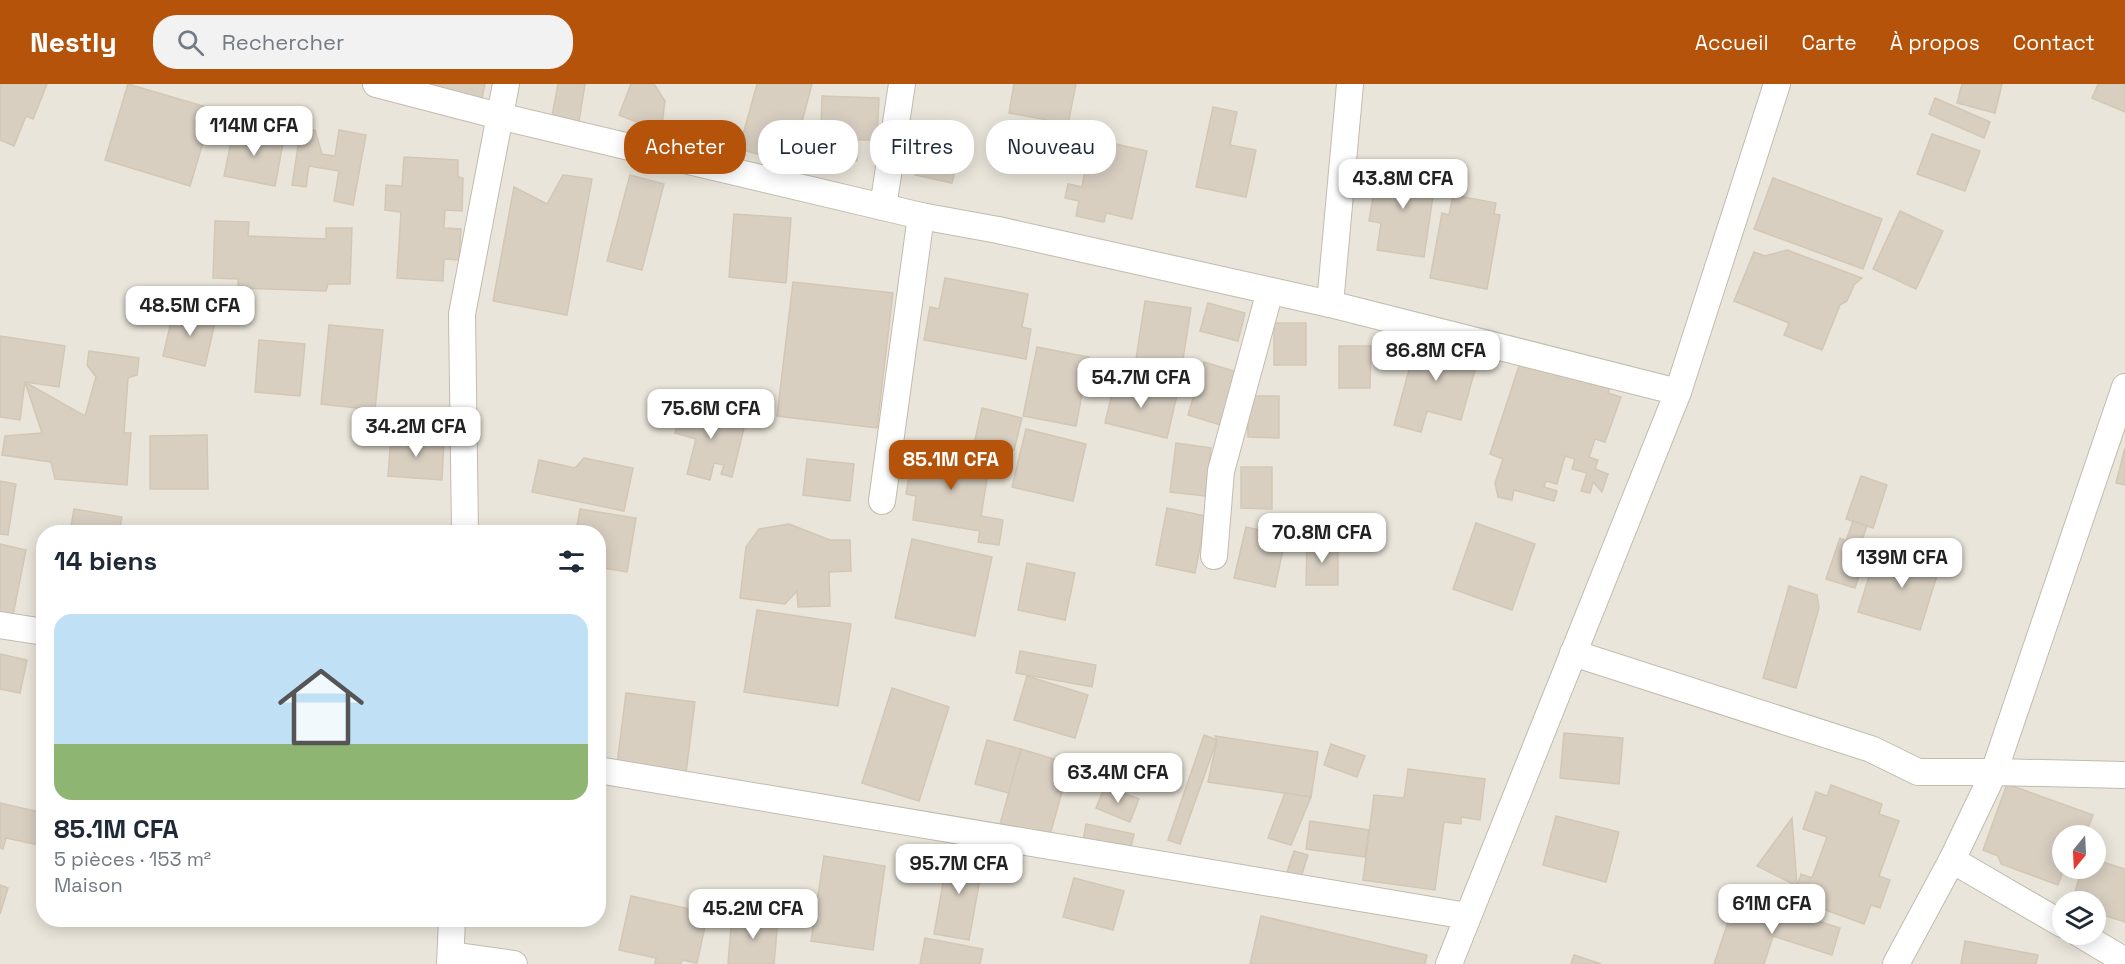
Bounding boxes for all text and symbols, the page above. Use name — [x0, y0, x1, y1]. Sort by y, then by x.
search box — [153, 15, 573, 69]
text: Nestly — [30, 24, 117, 60]
icon: search — [174, 26, 207, 59]
text: Rechercher — [222, 28, 344, 56]
text: Accueil — [1695, 29, 1769, 56]
text: Carte — [1802, 29, 1857, 56]
text: À propos — [1890, 29, 1980, 56]
text: Contact — [2013, 29, 2095, 56]
pin: 114M CFA — [192, 106, 316, 157]
text: 114M CFA — [210, 112, 298, 138]
chip: Acheter — [624, 120, 746, 174]
chip: Louer — [758, 120, 858, 174]
chip: Filtres — [870, 120, 974, 174]
chip: Nouveau — [986, 120, 1116, 174]
pin: 43.8M CFA — [1334, 159, 1472, 210]
text: 43.8M CFA — [1353, 165, 1453, 191]
pin: 48.5M CFA — [121, 286, 259, 337]
text: 48.5M CFA — [140, 292, 240, 318]
pin: 86.8M CFA — [1367, 331, 1505, 382]
text: 86.8M CFA — [1386, 337, 1486, 363]
pin: 54.7M CFA — [1072, 358, 1210, 409]
text: 54.7M CFA — [1091, 364, 1191, 390]
pin: 75.6M CFA — [642, 389, 780, 440]
text: 75.6M CFA — [661, 395, 761, 421]
pin: 34.2M CFA — [347, 407, 485, 458]
text: 34.2M CFA — [366, 413, 466, 439]
pin: 85.1M CFA — [882, 440, 1020, 491]
text: 85.1M CFA — [903, 446, 999, 472]
pin: 70.8M CFA — [1253, 513, 1391, 564]
text: 70.8M CFA — [1272, 519, 1372, 545]
pin: 139M CFA — [1840, 538, 1964, 589]
text: 14 biens — [54, 544, 157, 578]
text: 139M CFA — [1856, 544, 1948, 570]
icon: filters — [555, 545, 588, 578]
icon: home — [267, 653, 375, 761]
pin: 63.4M CFA — [1049, 753, 1187, 804]
text: 63.4M CFA — [1067, 759, 1169, 785]
text: 85.1M CFA — [54, 812, 179, 846]
north arrow — [2052, 825, 2106, 879]
map controls — [2052, 825, 2106, 945]
pin: 95.7M CFA — [890, 844, 1028, 895]
text: 5 pièces · 153 m² — [54, 846, 211, 872]
text: 95.7M CFA — [910, 850, 1008, 876]
text: Maison — [54, 872, 123, 898]
pin: 61M CFA — [1717, 884, 1827, 935]
pin: 45.2M CFA — [684, 889, 822, 940]
text: 61M CFA — [1732, 890, 1812, 916]
button: layers — [2052, 891, 2106, 945]
text: 45.2M CFA — [703, 895, 803, 921]

